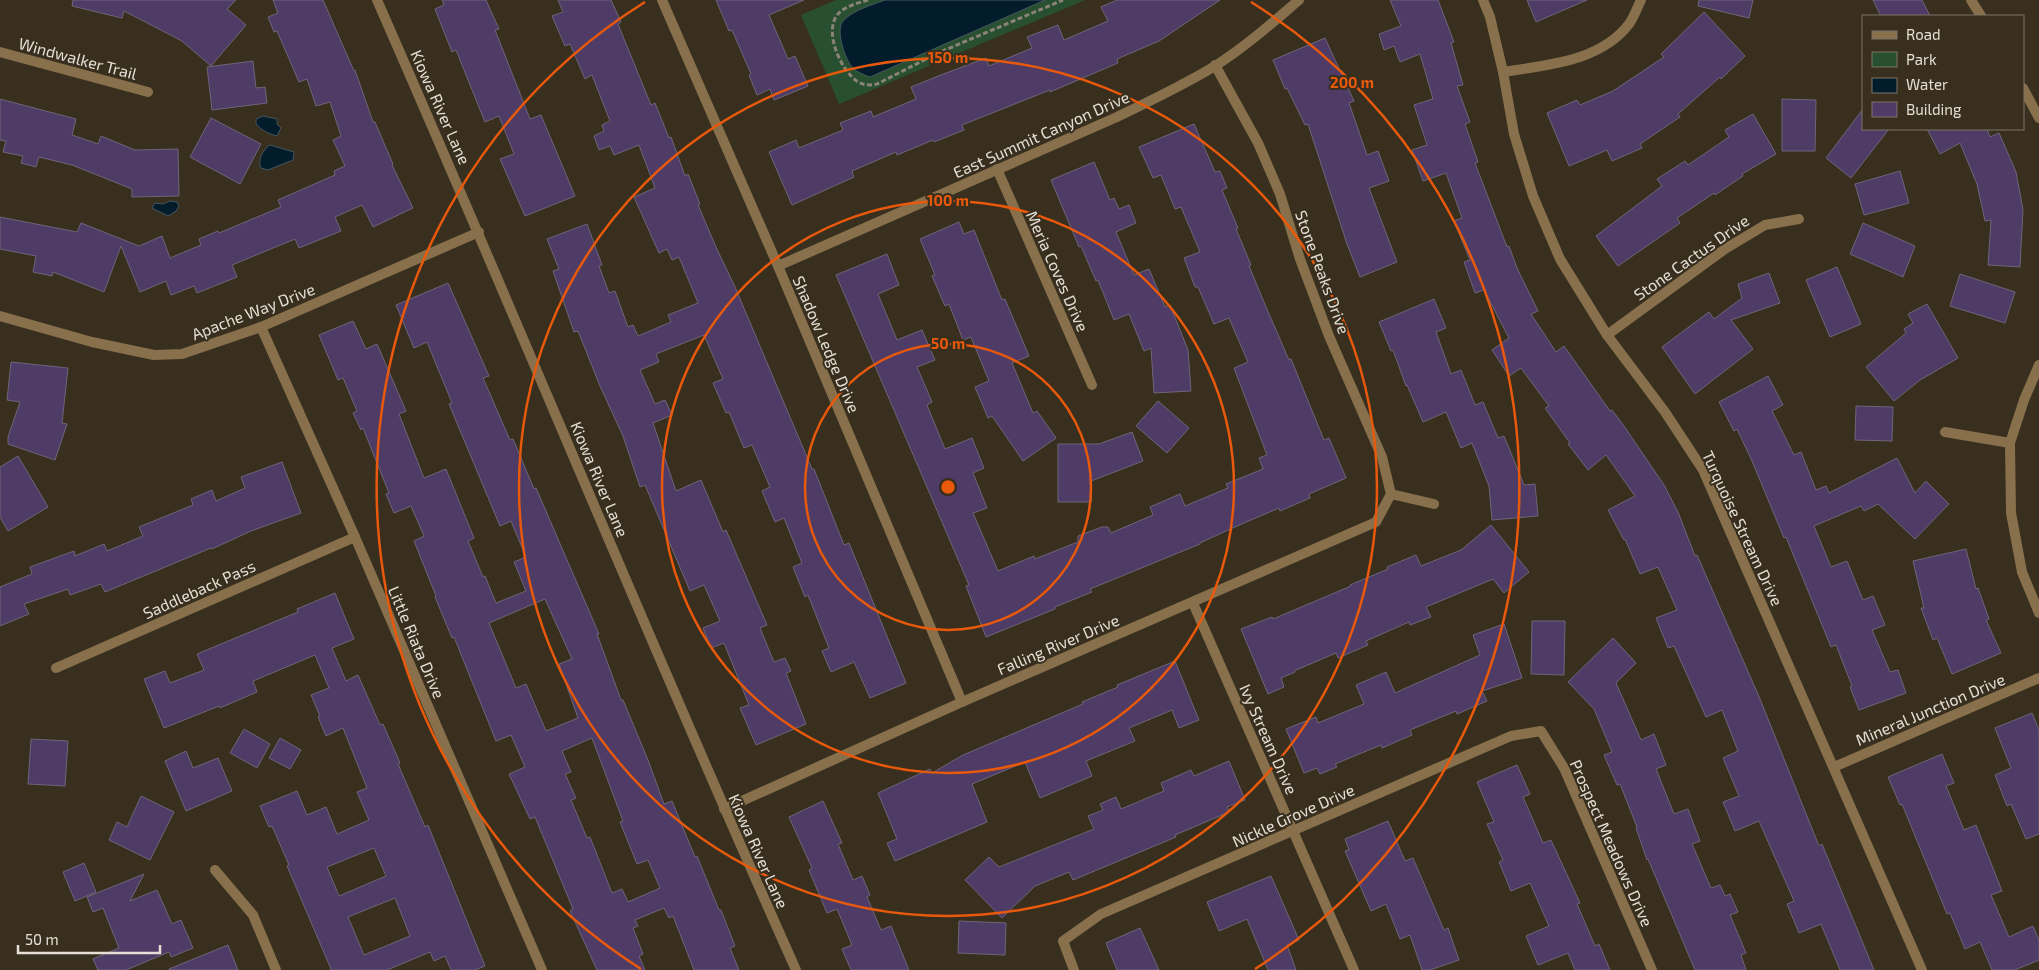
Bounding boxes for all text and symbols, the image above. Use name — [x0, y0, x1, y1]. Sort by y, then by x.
legend — [1862, 15, 2024, 130]
text: Road — [1906, 25, 1941, 43]
street label: Windwalker Trail — [17, 33, 140, 83]
street label: Kiowa River Lane — [407, 47, 475, 167]
text: 150 m — [928, 48, 968, 66]
text: Park — [1906, 50, 1937, 68]
text: 200 m — [1330, 73, 1374, 91]
text: Water — [1906, 75, 1948, 93]
street label: East Summit Canyon Drive — [950, 87, 1132, 181]
text: Building — [1906, 100, 1962, 118]
text: 100 m — [927, 191, 969, 209]
street label: Meria Coves Drive — [1023, 208, 1093, 334]
street label: Stone Peaks Drive — [1292, 208, 1354, 336]
street label: Stone Cactus Drive — [1630, 210, 1752, 304]
street label: Shadow Ledge Drive — [790, 273, 864, 415]
street label: Apache Way Drive — [189, 279, 317, 343]
text: 50 m — [931, 334, 965, 352]
street label: Kiowa River Lane — [567, 419, 633, 539]
street label: Turquoise Stream Drive — [1699, 447, 1787, 609]
centre of rings — [939, 478, 957, 496]
street label: Saddleback Pass — [140, 556, 258, 622]
street label: Little Riata Drive — [385, 583, 449, 701]
street label: Falling River Drive — [994, 610, 1122, 678]
street label: Mineral Junction Drive — [1852, 669, 2008, 749]
street label: Ivy Stream Drive — [1236, 681, 1302, 797]
street label: Prospect Meadows Drive — [1567, 757, 1657, 929]
street label: Nickle Grove Drive — [1229, 779, 1357, 851]
street label: Kiowa River Lane — [725, 791, 793, 911]
scale bar — [18, 922, 160, 954]
text: 50 m — [25, 930, 59, 948]

